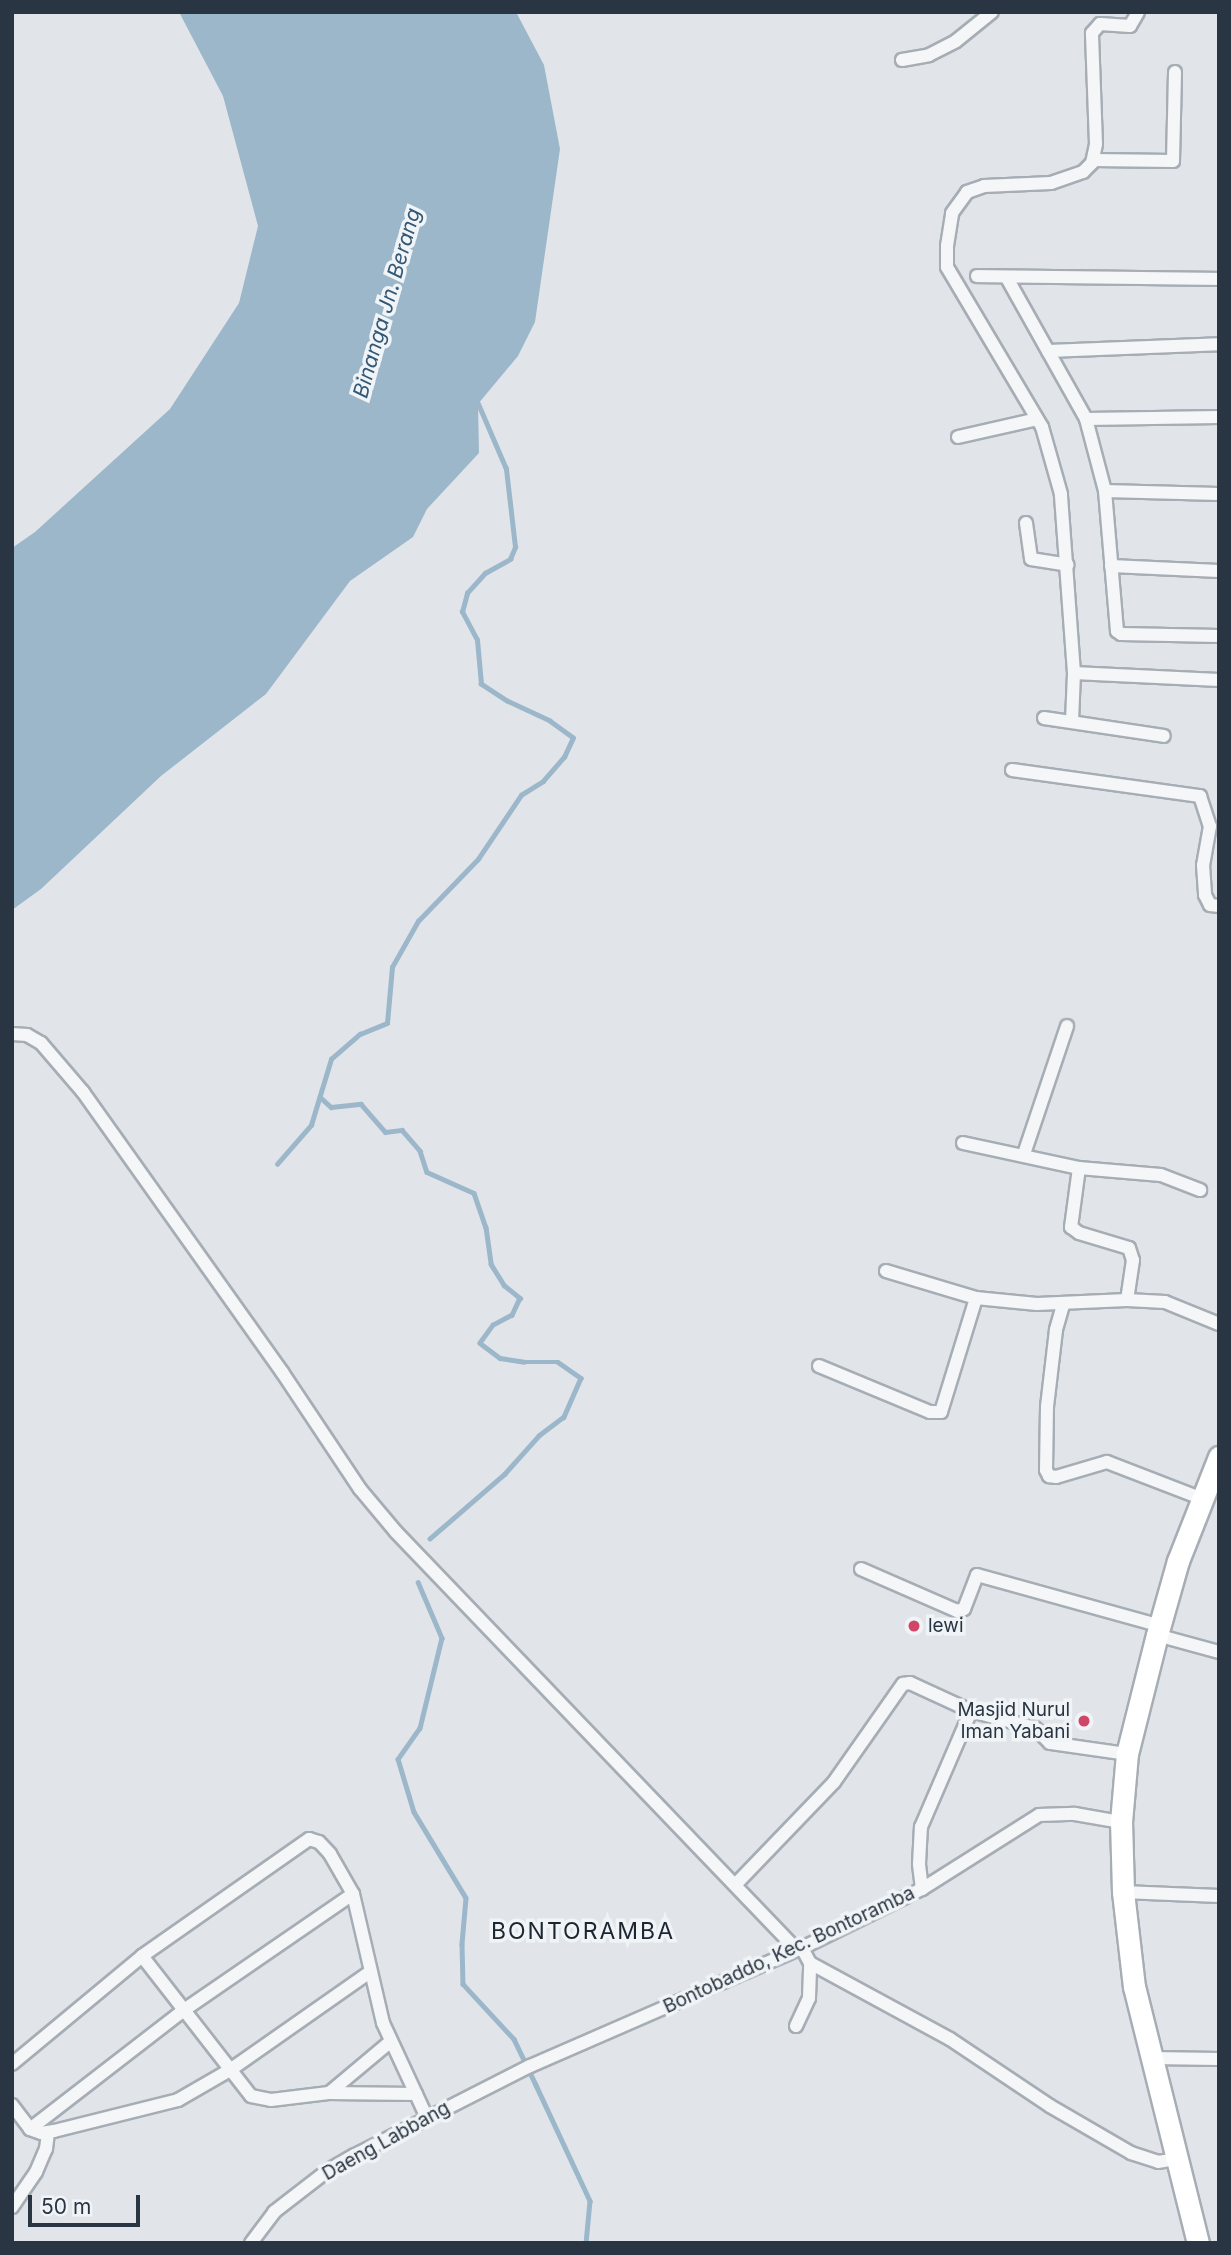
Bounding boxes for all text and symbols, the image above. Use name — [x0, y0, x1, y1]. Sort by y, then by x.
water label: Binanga Jn. Berang — [348, 205, 426, 401]
place label: lewi — [928, 1615, 963, 1637]
marker: lewi — [906, 1618, 922, 1634]
place label: Masjid Nurul Iman Yabani — [957, 1699, 1070, 1743]
marker: Masjid Nurul Iman Yabani — [1076, 1713, 1092, 1729]
street label: Bontobaddo, Kec. Bontoramba — [660, 1882, 918, 2018]
district label: BONTORAMBA — [492, 1917, 674, 1945]
street label: Daeng Labbang — [318, 2097, 454, 2185]
scale bar — [32, 2182, 144, 2226]
text: 50 m — [41, 2194, 91, 2219]

